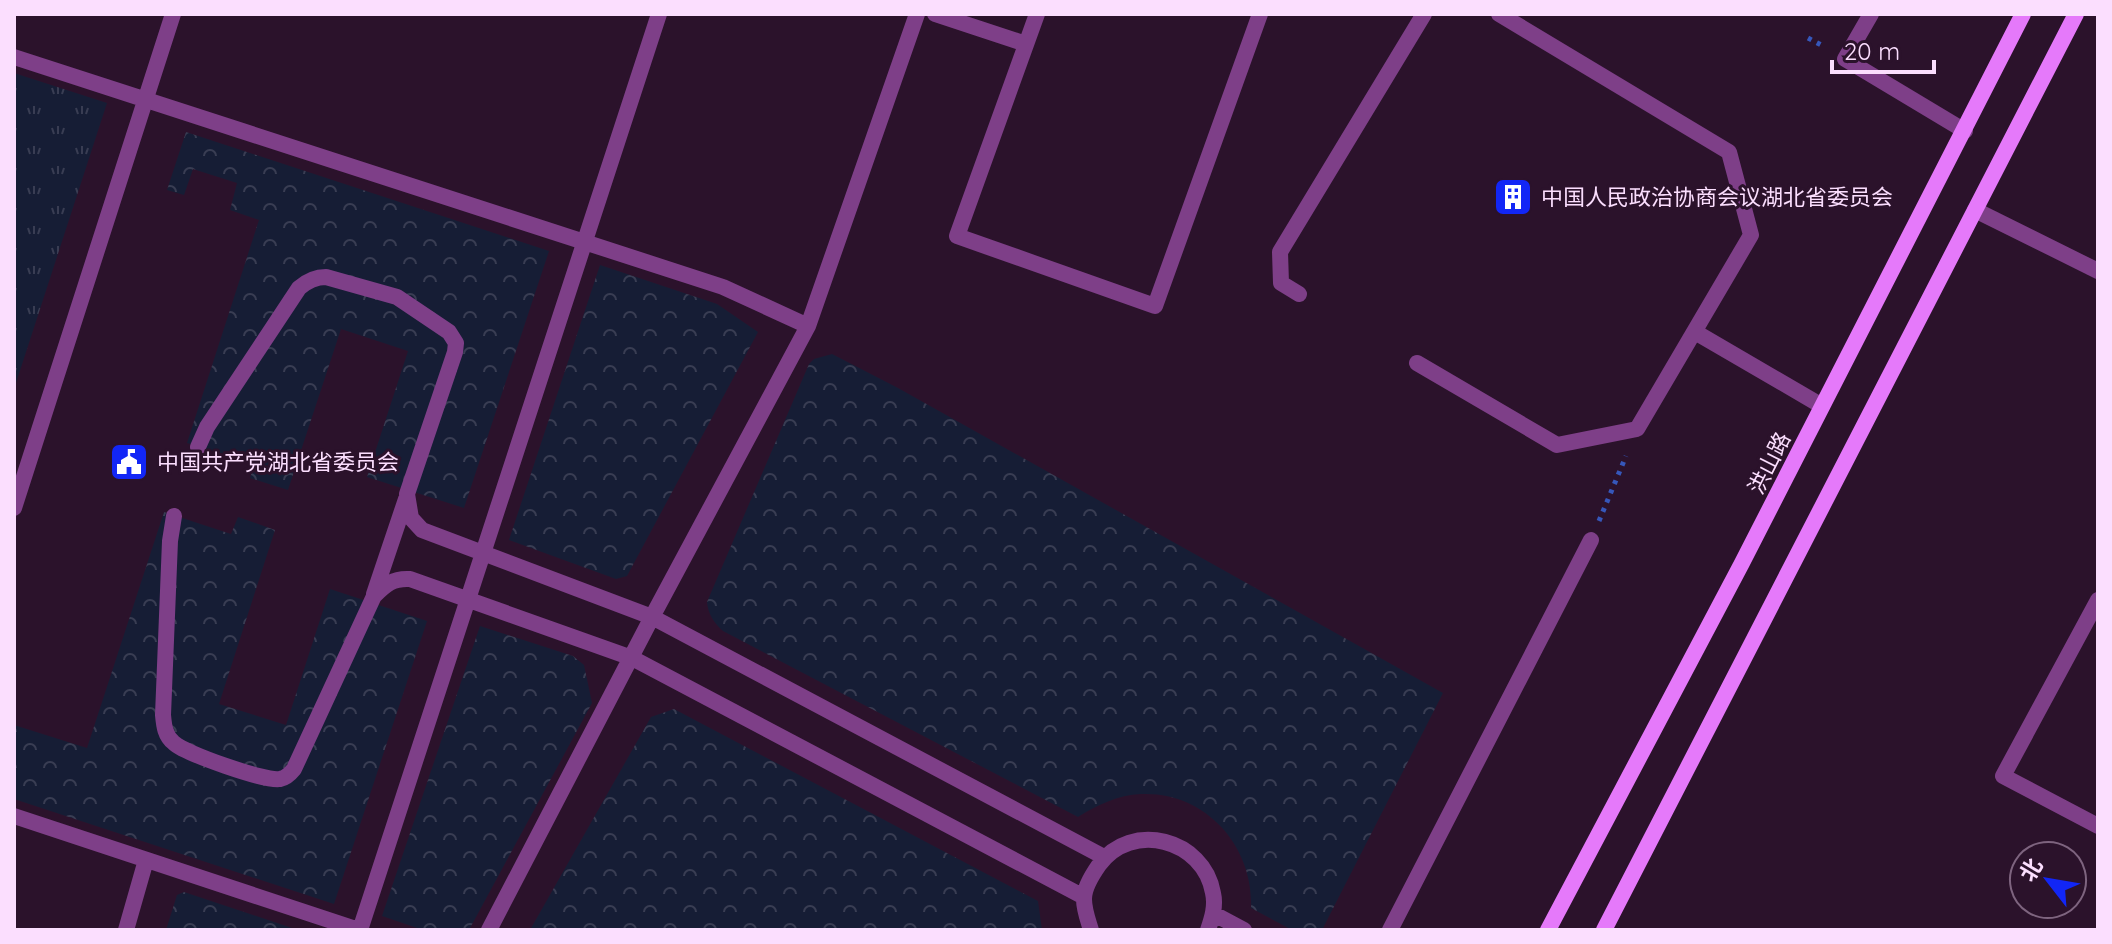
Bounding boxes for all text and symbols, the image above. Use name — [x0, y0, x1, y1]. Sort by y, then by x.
scale bar — [1832, 24, 1934, 74]
text: 20 m — [1844, 36, 1900, 66]
building icon: 中国人民政治协商会议湖北省委员会 — [1492, 176, 1534, 218]
place label: 中国人民政治协商会议湖北省委员会 — [1541, 183, 1893, 211]
street label: 洪山路 — [1742, 427, 1796, 499]
public building icon: 中国共产党湖北省委员会 — [108, 441, 150, 483]
place label: 中国共产党湖北省委员会 — [157, 448, 399, 476]
north arrow — [2008, 840, 2088, 920]
text: 北 — [2013, 853, 2049, 886]

